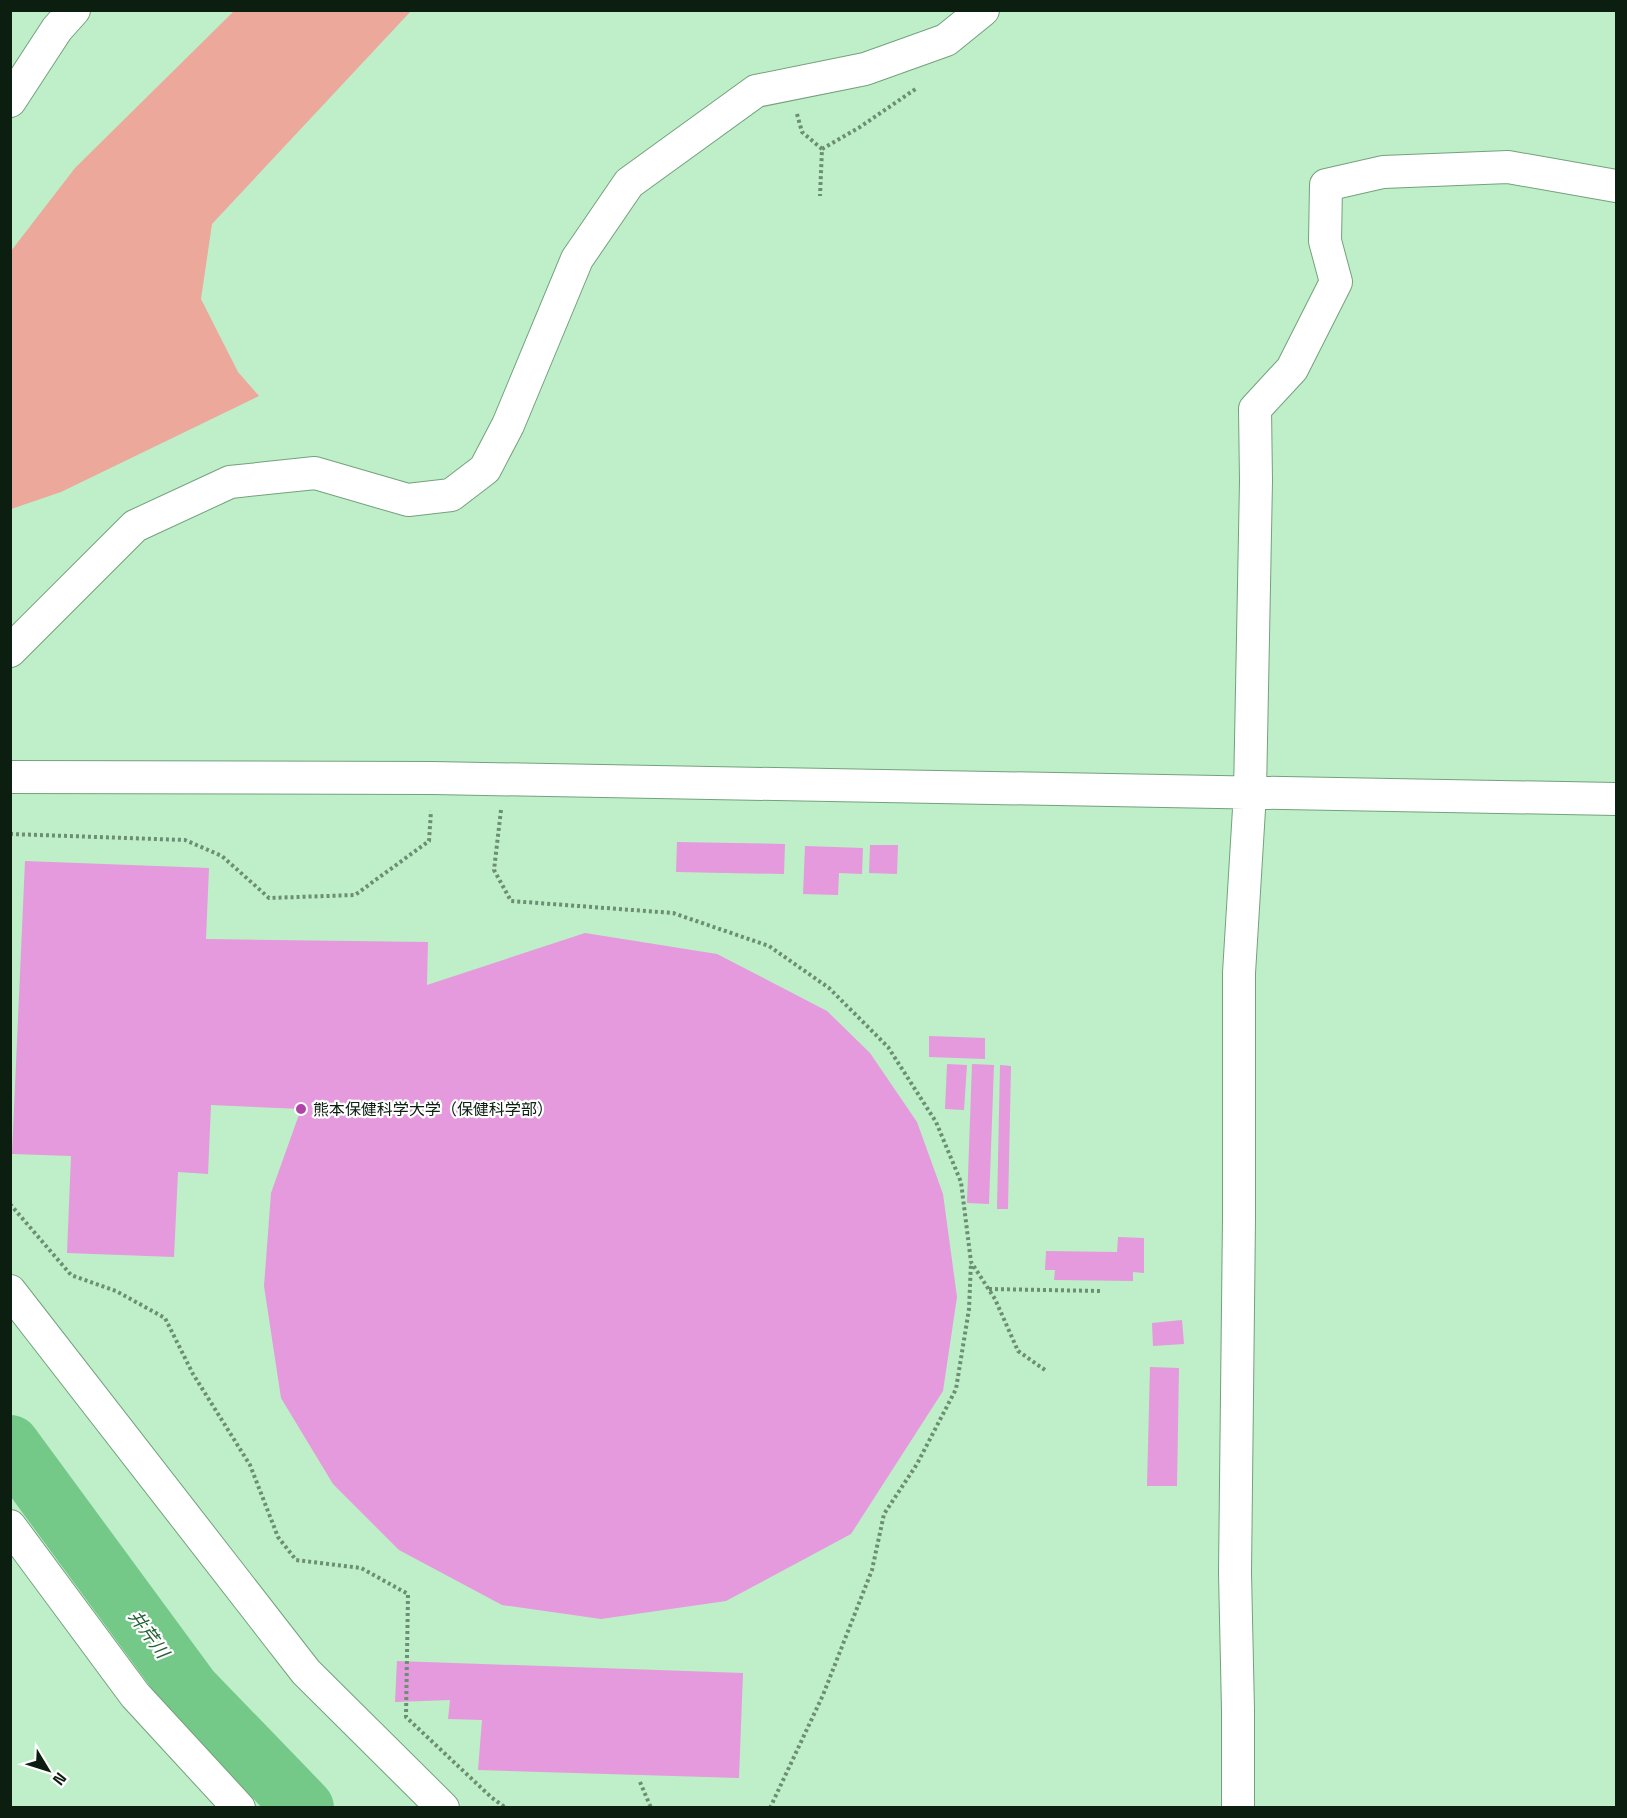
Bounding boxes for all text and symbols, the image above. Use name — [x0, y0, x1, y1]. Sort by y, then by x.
place label: 熊本保健科学大学（保健科学部） — [313, 1099, 553, 1120]
marker: 熊本保健科学大学（保健科学部） — [294, 1102, 308, 1116]
water label: 井芹川 — [124, 1605, 175, 1664]
north arrow — [18, 1740, 78, 1800]
text: N — [48, 1768, 71, 1790]

